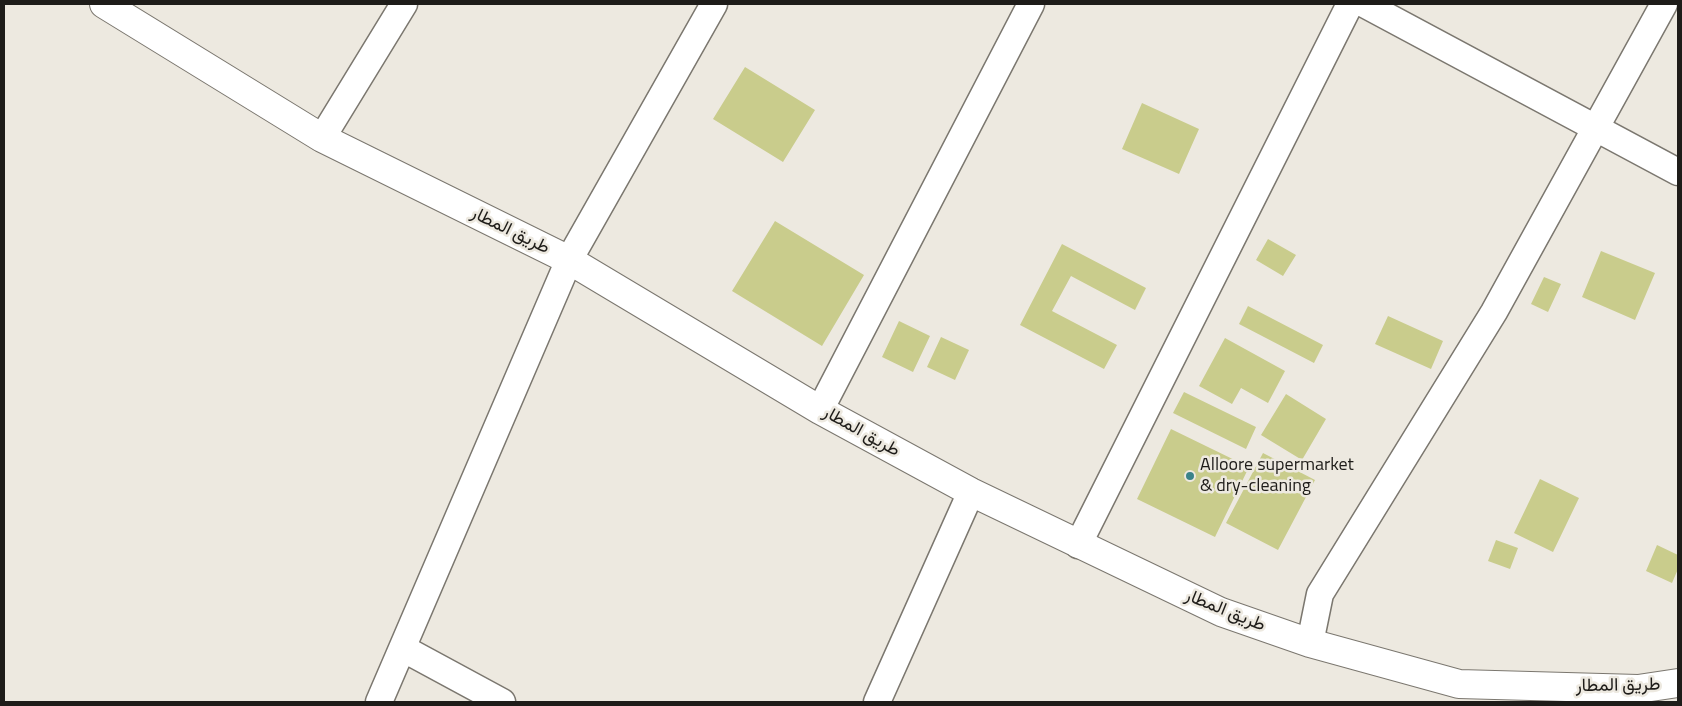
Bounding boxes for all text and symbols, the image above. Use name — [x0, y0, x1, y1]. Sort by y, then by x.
street label: طريق المطار — [467, 203, 553, 259]
street label: طريق المطار — [819, 402, 903, 462]
place label: Alloore supermarket & dry-cleaning — [1200, 455, 1354, 498]
marker: Alloore supermarket & dry-cleaning — [1184, 470, 1196, 482]
street label: طريق المطار — [1182, 585, 1268, 637]
street label: طريق المطار — [1575, 674, 1661, 698]

